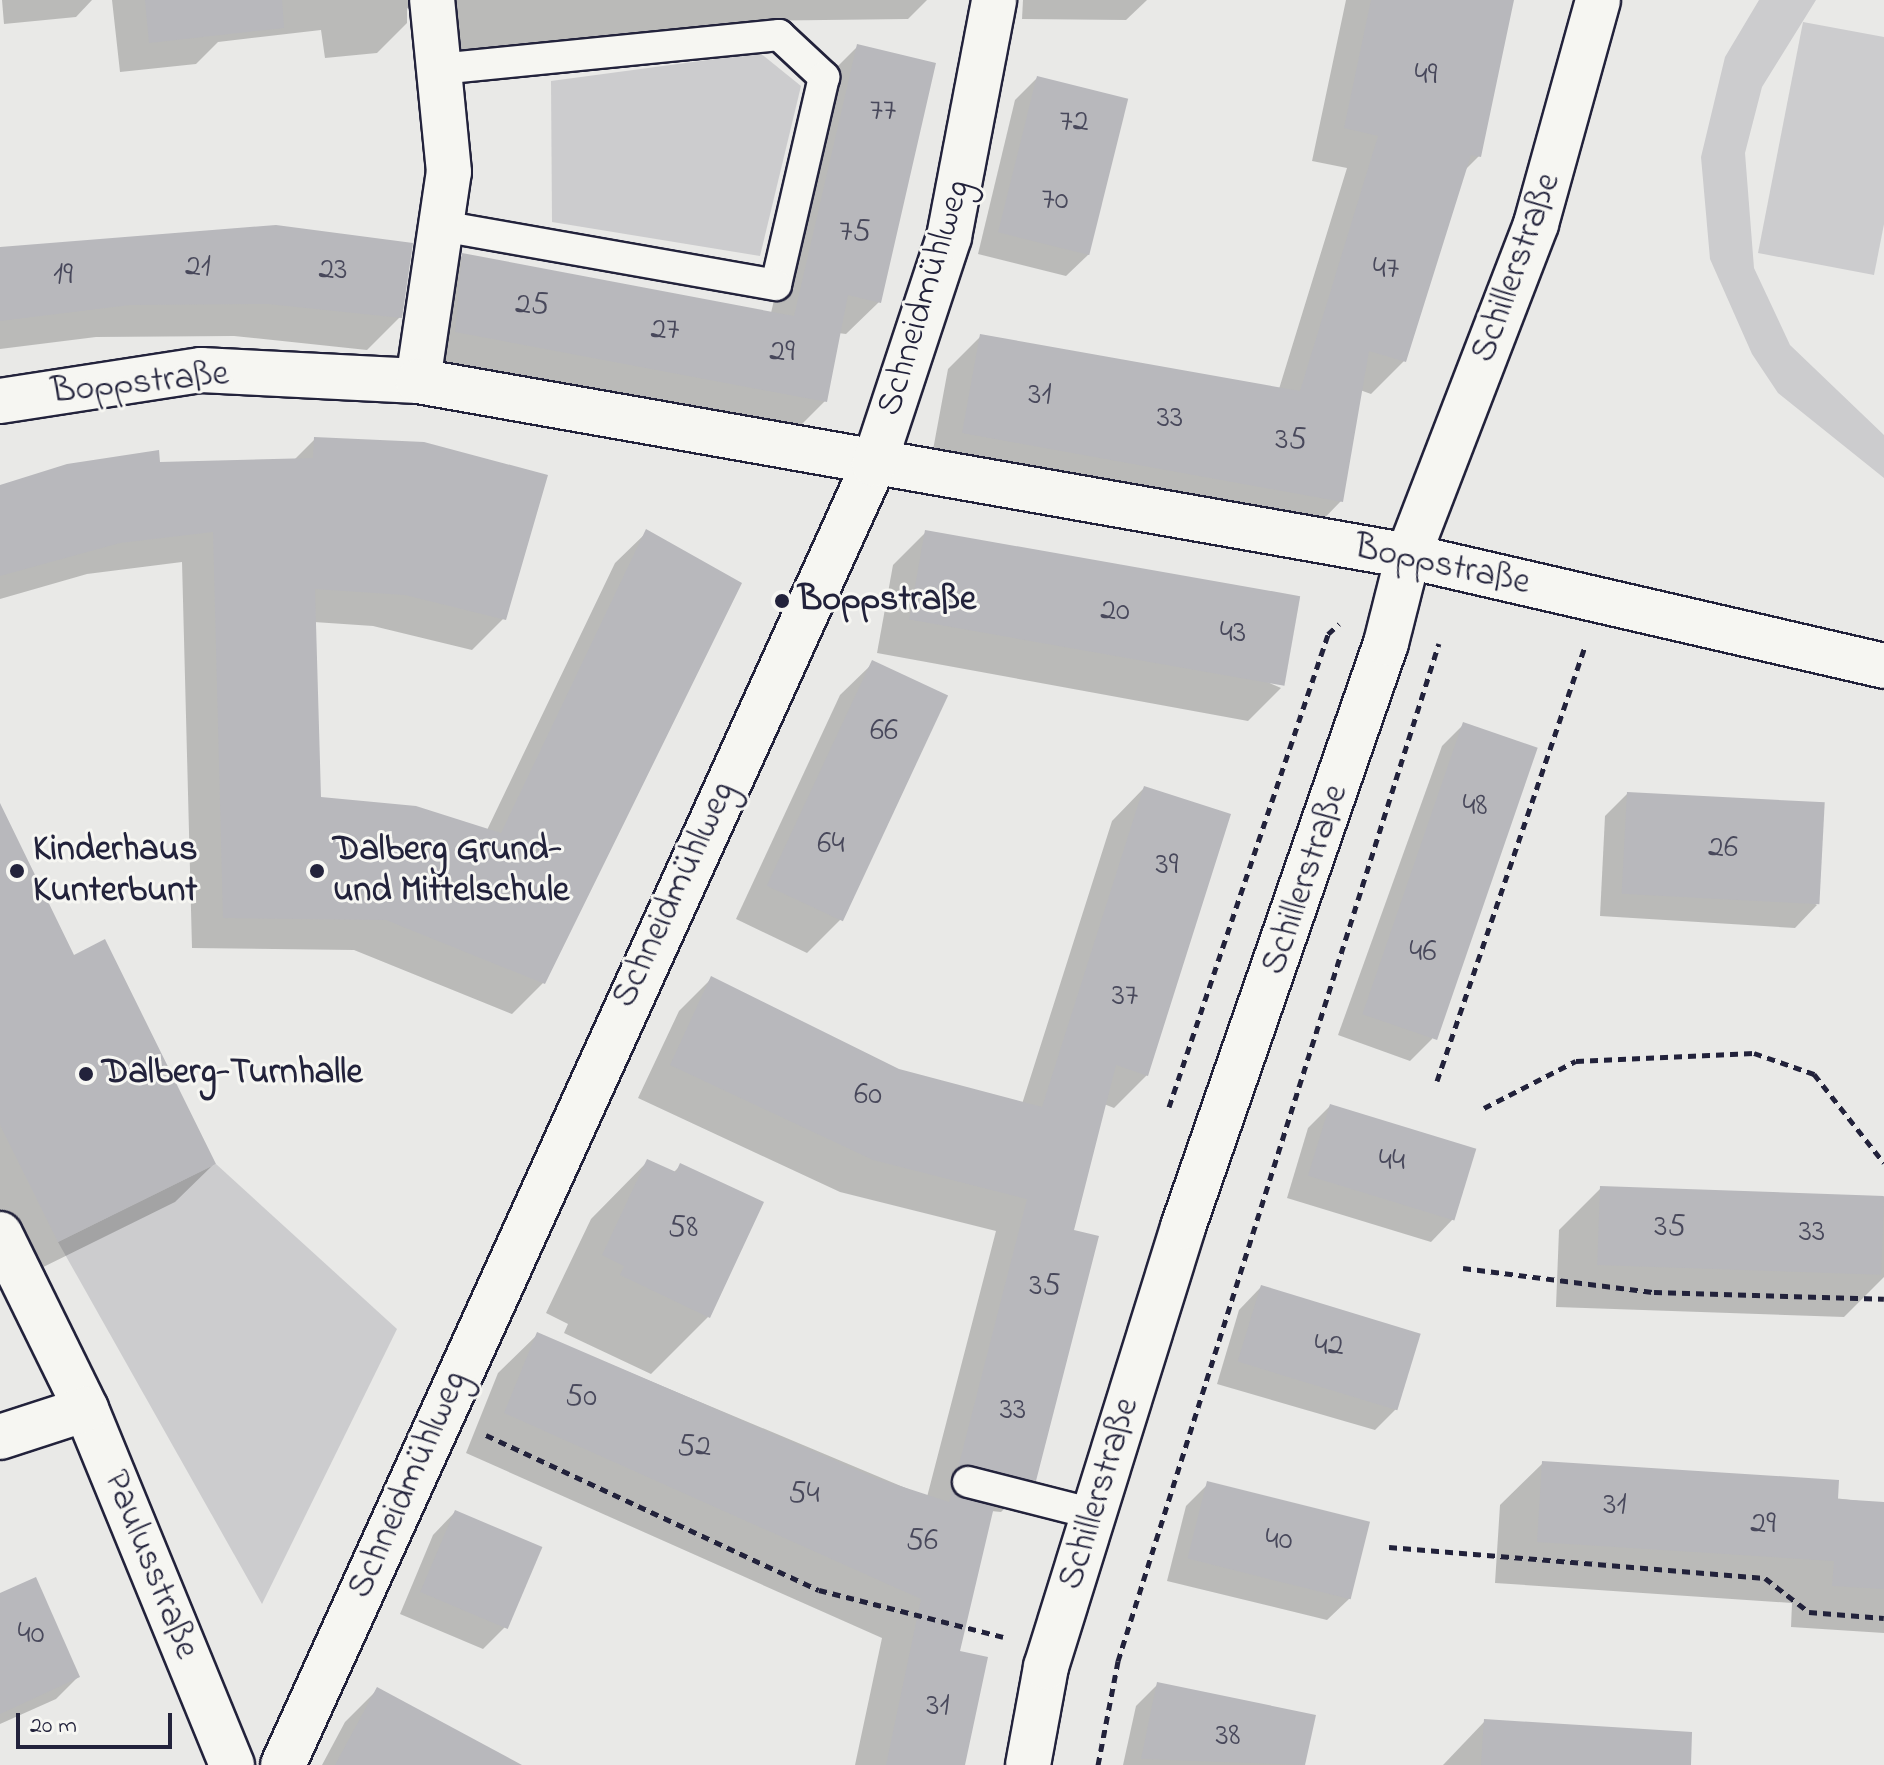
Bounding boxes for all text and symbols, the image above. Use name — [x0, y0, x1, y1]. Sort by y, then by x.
house number: 49 — [1415, 57, 1437, 95]
house number: 77 — [870, 93, 896, 131]
house number: 72 — [1059, 104, 1089, 142]
street label: Schillerstraße — [1463, 168, 1571, 368]
street label: Schneidmühlweg — [869, 175, 981, 421]
house number: 70 — [1041, 182, 1069, 220]
house number: 75 — [839, 214, 871, 252]
house number: 21 — [185, 249, 211, 287]
house number: 47 — [1373, 251, 1399, 289]
house number: 23 — [318, 252, 348, 290]
house number: 19 — [53, 257, 73, 295]
house number: 25 — [515, 287, 549, 325]
house number: 27 — [650, 312, 680, 350]
house number: 29 — [769, 334, 795, 372]
street label: Boppstraße — [49, 353, 231, 415]
house number: 31 — [1028, 377, 1052, 415]
house number: 33 — [1157, 400, 1183, 438]
house number: 35 — [1275, 422, 1307, 460]
street label: Boppstraße — [1350, 526, 1534, 606]
place label: Boppstraße — [798, 579, 976, 623]
marker: Boppstraße — [773, 592, 791, 610]
house number: 20 — [1100, 593, 1130, 631]
house number: 43 — [1220, 615, 1246, 653]
house number: 66 — [870, 713, 898, 751]
street label: Schneidmühlweg — [604, 775, 746, 1015]
street label: Schillerstraße — [1253, 779, 1359, 981]
house number: 48 — [1462, 788, 1488, 826]
house number: 64 — [817, 826, 845, 864]
place label: Kinderhaus Kunterbunt — [33, 828, 198, 913]
place label: Dalberg Grund- und Mittelschule — [333, 828, 569, 913]
house number: 26 — [1708, 830, 1738, 868]
house number: 39 — [1156, 847, 1178, 885]
marker: Kinderhaus Kunterbunt — [8, 862, 26, 880]
marker: Dalberg Grund- und Mittelschule — [308, 862, 326, 880]
house number: 46 — [1409, 934, 1437, 972]
house number: 37 — [1112, 978, 1138, 1016]
place label: Dalberg-Turnhalle — [102, 1052, 363, 1096]
marker: Dalberg-Turnhalle — [77, 1065, 95, 1083]
house number: 60 — [854, 1077, 882, 1115]
house number: 44 — [1379, 1143, 1405, 1181]
house number: 35 — [1654, 1209, 1686, 1247]
house number: 58 — [668, 1210, 698, 1248]
house number: 33 — [1799, 1214, 1825, 1252]
house number: 35 — [1029, 1268, 1061, 1306]
house number: 42 — [1314, 1328, 1344, 1366]
street label: Schneidmühlweg — [340, 1365, 478, 1605]
house number: 50 — [565, 1379, 597, 1417]
house number: 33 — [1000, 1392, 1026, 1430]
street label: Schillerstraße — [1050, 1393, 1150, 1595]
house number: 52 — [677, 1429, 711, 1467]
street label: Paulusstraße — [93, 1464, 207, 1666]
house number: 54 — [788, 1476, 820, 1514]
house number: 31 — [1603, 1487, 1627, 1525]
house number: 29 — [1750, 1506, 1776, 1544]
house number: 40 — [1265, 1522, 1293, 1560]
house number: 56 — [906, 1523, 938, 1561]
house number: 40 — [17, 1616, 45, 1654]
house number: 31 — [926, 1688, 950, 1726]
scale bar — [20, 1697, 176, 1747]
text: 20 m — [30, 1709, 77, 1744]
house number: 38 — [1215, 1718, 1241, 1756]

